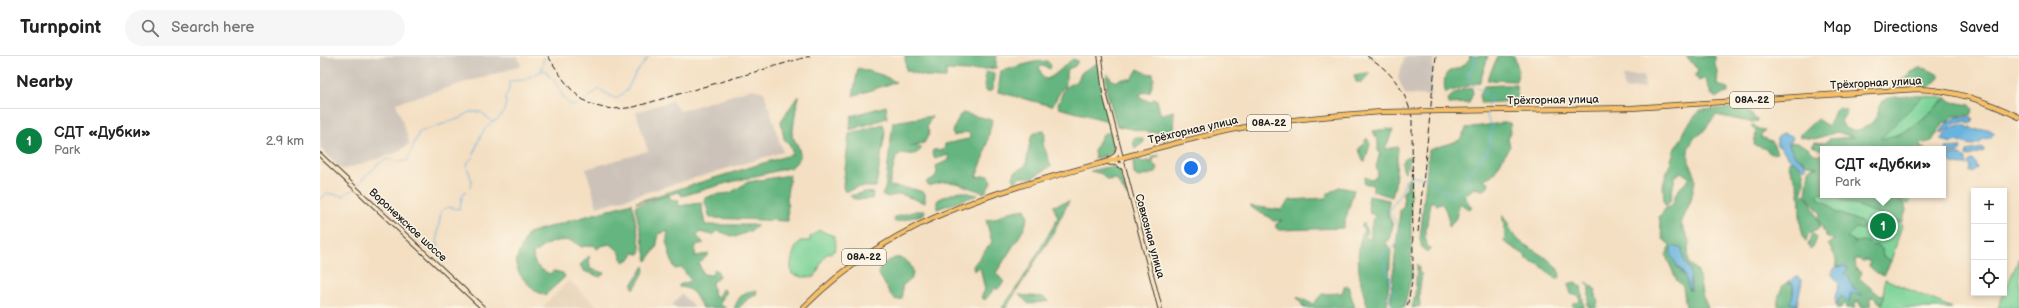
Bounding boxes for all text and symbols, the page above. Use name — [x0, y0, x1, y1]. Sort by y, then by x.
search box — [125, 10, 405, 46]
text: Turnpoint — [20, 16, 101, 39]
icon: search — [139, 17, 161, 39]
text: Search here — [171, 18, 254, 37]
text: Map — [1823, 19, 1851, 36]
text: Directions — [1873, 19, 1938, 36]
text: Saved — [1960, 19, 1999, 36]
text: Nearby — [16, 72, 73, 92]
street label: Трёхгорная улица — [1830, 74, 1923, 92]
road number: 08А-22 — [1730, 92, 1774, 108]
street label: Трёхгорная улица — [1507, 93, 1600, 107]
street label: Трёхгорная улица — [1147, 113, 1240, 147]
road number: 08А-22 — [1247, 115, 1291, 131]
text: СДТ «Дубки» — [54, 123, 151, 142]
text: 1 — [26, 133, 32, 149]
text: 2.9 km — [266, 133, 304, 149]
text: Park — [54, 142, 80, 158]
popup — [1820, 146, 1946, 198]
text: СДТ «Дубки» — [1835, 155, 1931, 174]
your location — [1181, 158, 1201, 178]
text: Park — [1835, 174, 1861, 190]
street label: Воронежское шоссе — [366, 186, 450, 264]
map controls — [1971, 188, 2007, 296]
button: + — [1971, 188, 2007, 224]
street label: Совхозная улица — [1132, 192, 1168, 280]
pin: 1 — [1870, 211, 1896, 241]
button: − — [1971, 224, 2007, 260]
road number: 08А-22 — [842, 249, 886, 265]
button: locate — [1971, 260, 2007, 296]

